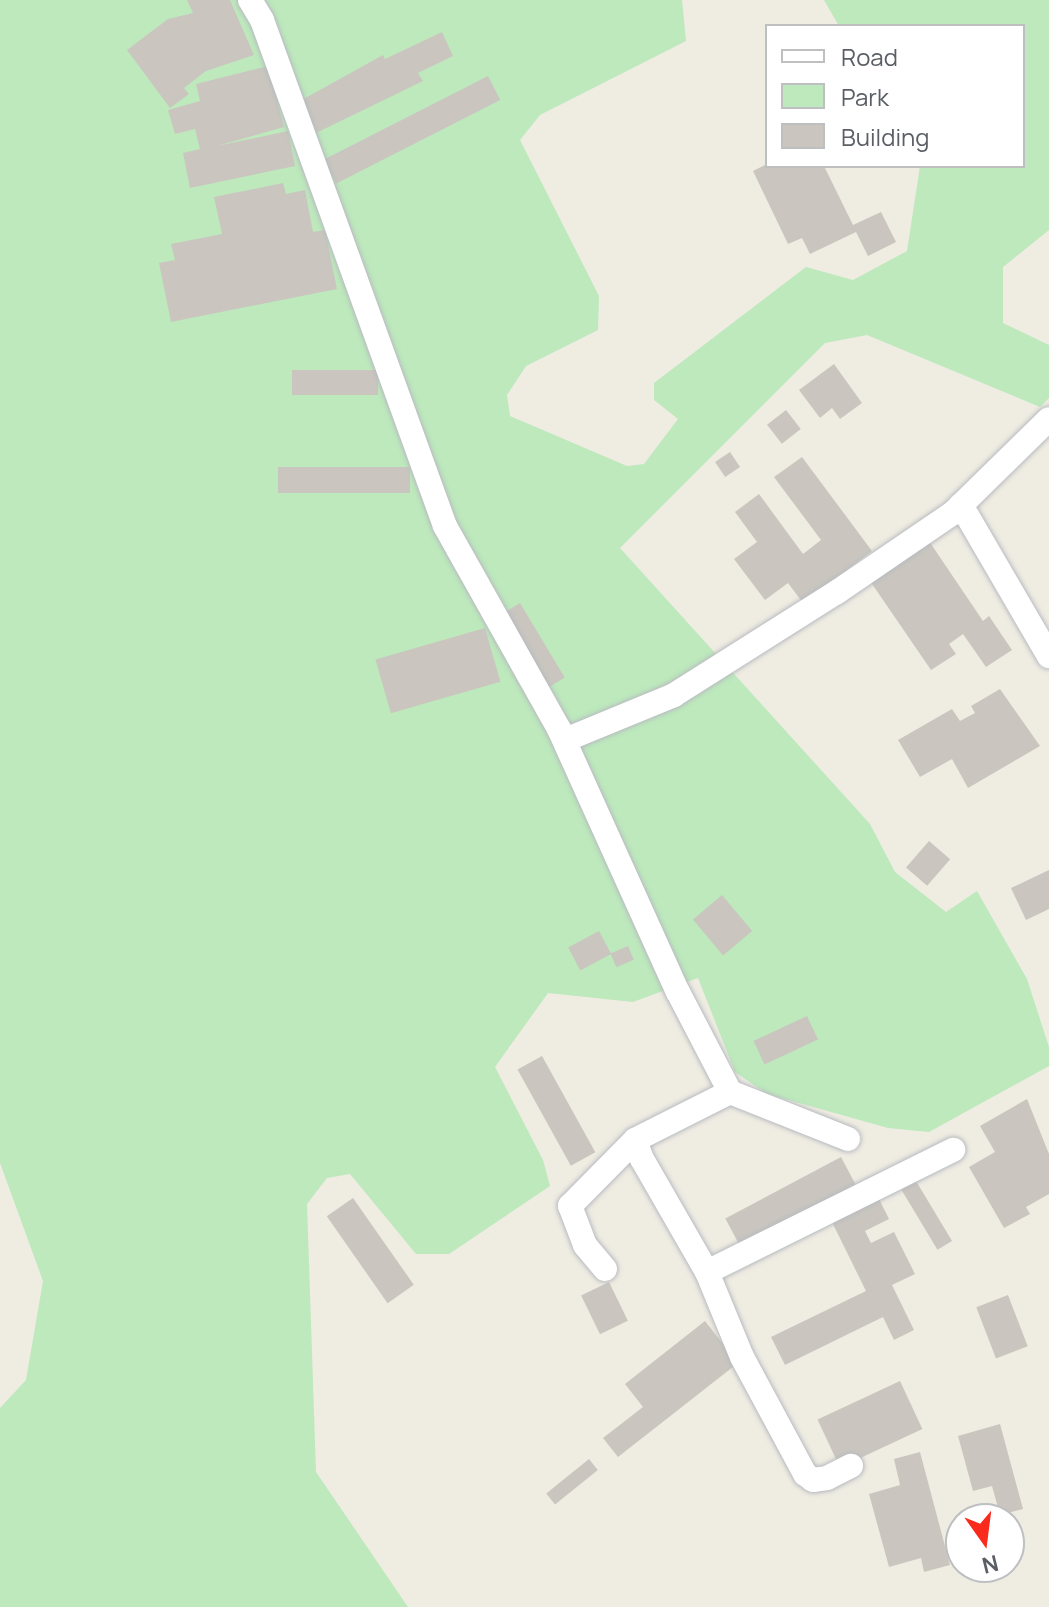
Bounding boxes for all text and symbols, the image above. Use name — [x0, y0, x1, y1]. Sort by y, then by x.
legend — [765, 24, 1025, 168]
text: Road — [841, 40, 898, 73]
text: Park — [841, 80, 889, 113]
text: Building — [841, 120, 929, 153]
north arrow — [945, 1503, 1025, 1583]
text: N — [979, 1548, 1002, 1581]

